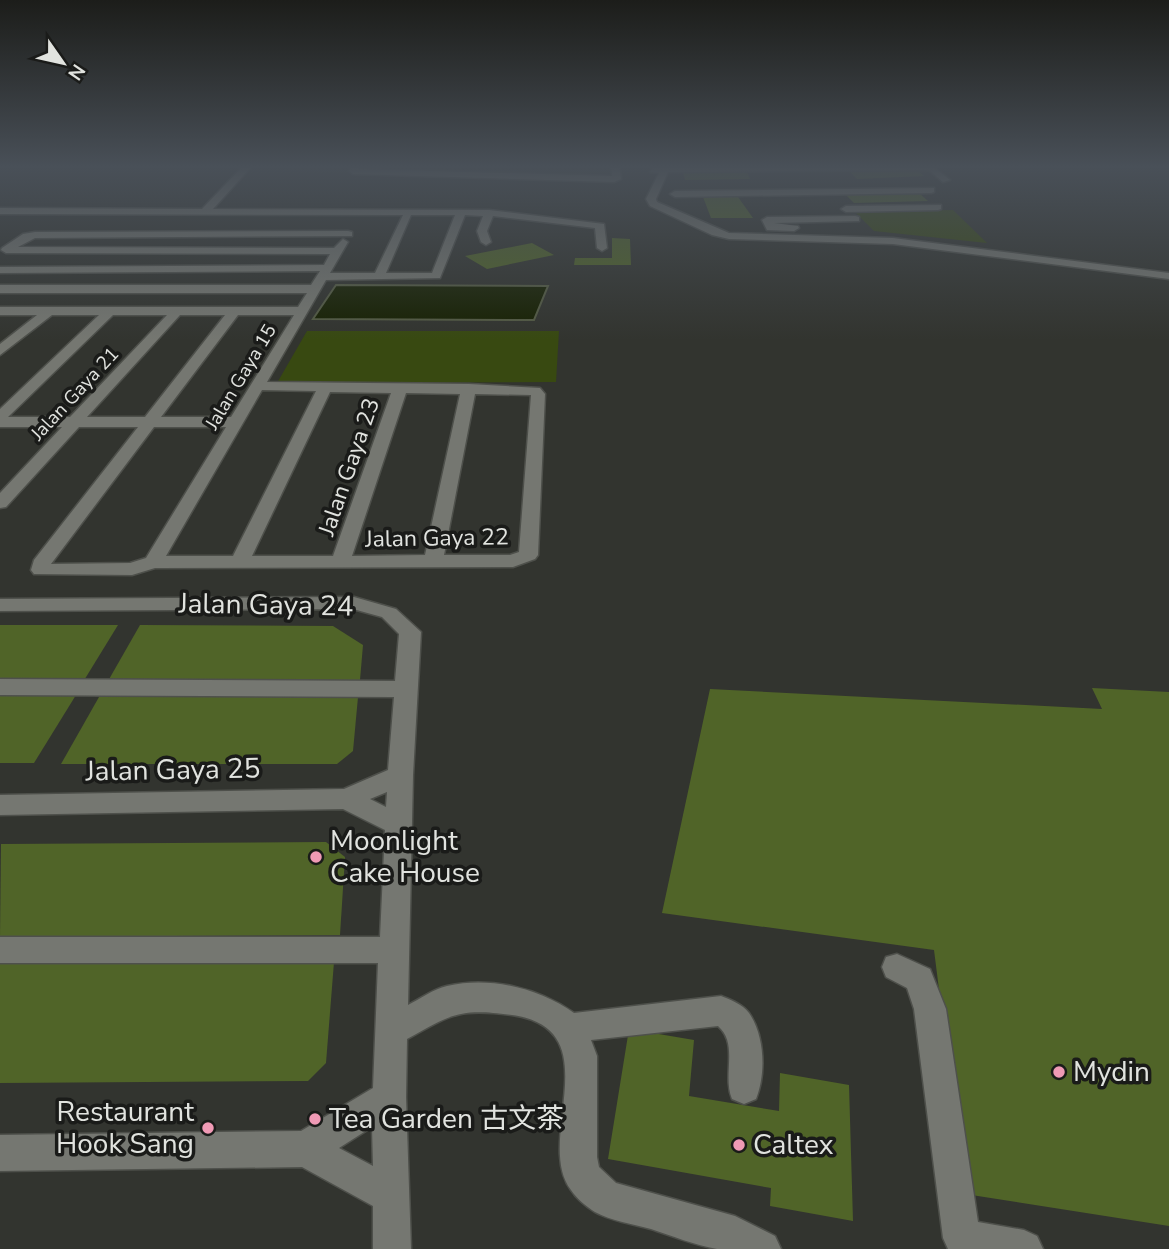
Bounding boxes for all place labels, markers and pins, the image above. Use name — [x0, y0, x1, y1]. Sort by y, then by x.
place label: Moonlight Cake House — [330, 822, 480, 892]
marker: Moonlight Cake House — [308, 849, 324, 865]
place label: Mydin — [1073, 1053, 1150, 1091]
marker: Mydin — [1051, 1064, 1067, 1080]
place label: Restaurant Hook Sang — [56, 1093, 194, 1163]
place label: Tea Garden 古文茶 — [329, 1100, 564, 1138]
marker: Tea Garden 古文茶 — [307, 1111, 323, 1127]
marker: Restaurant Hook Sang — [200, 1120, 216, 1136]
place label: Caltex — [753, 1126, 834, 1164]
marker: Caltex — [731, 1137, 747, 1153]

